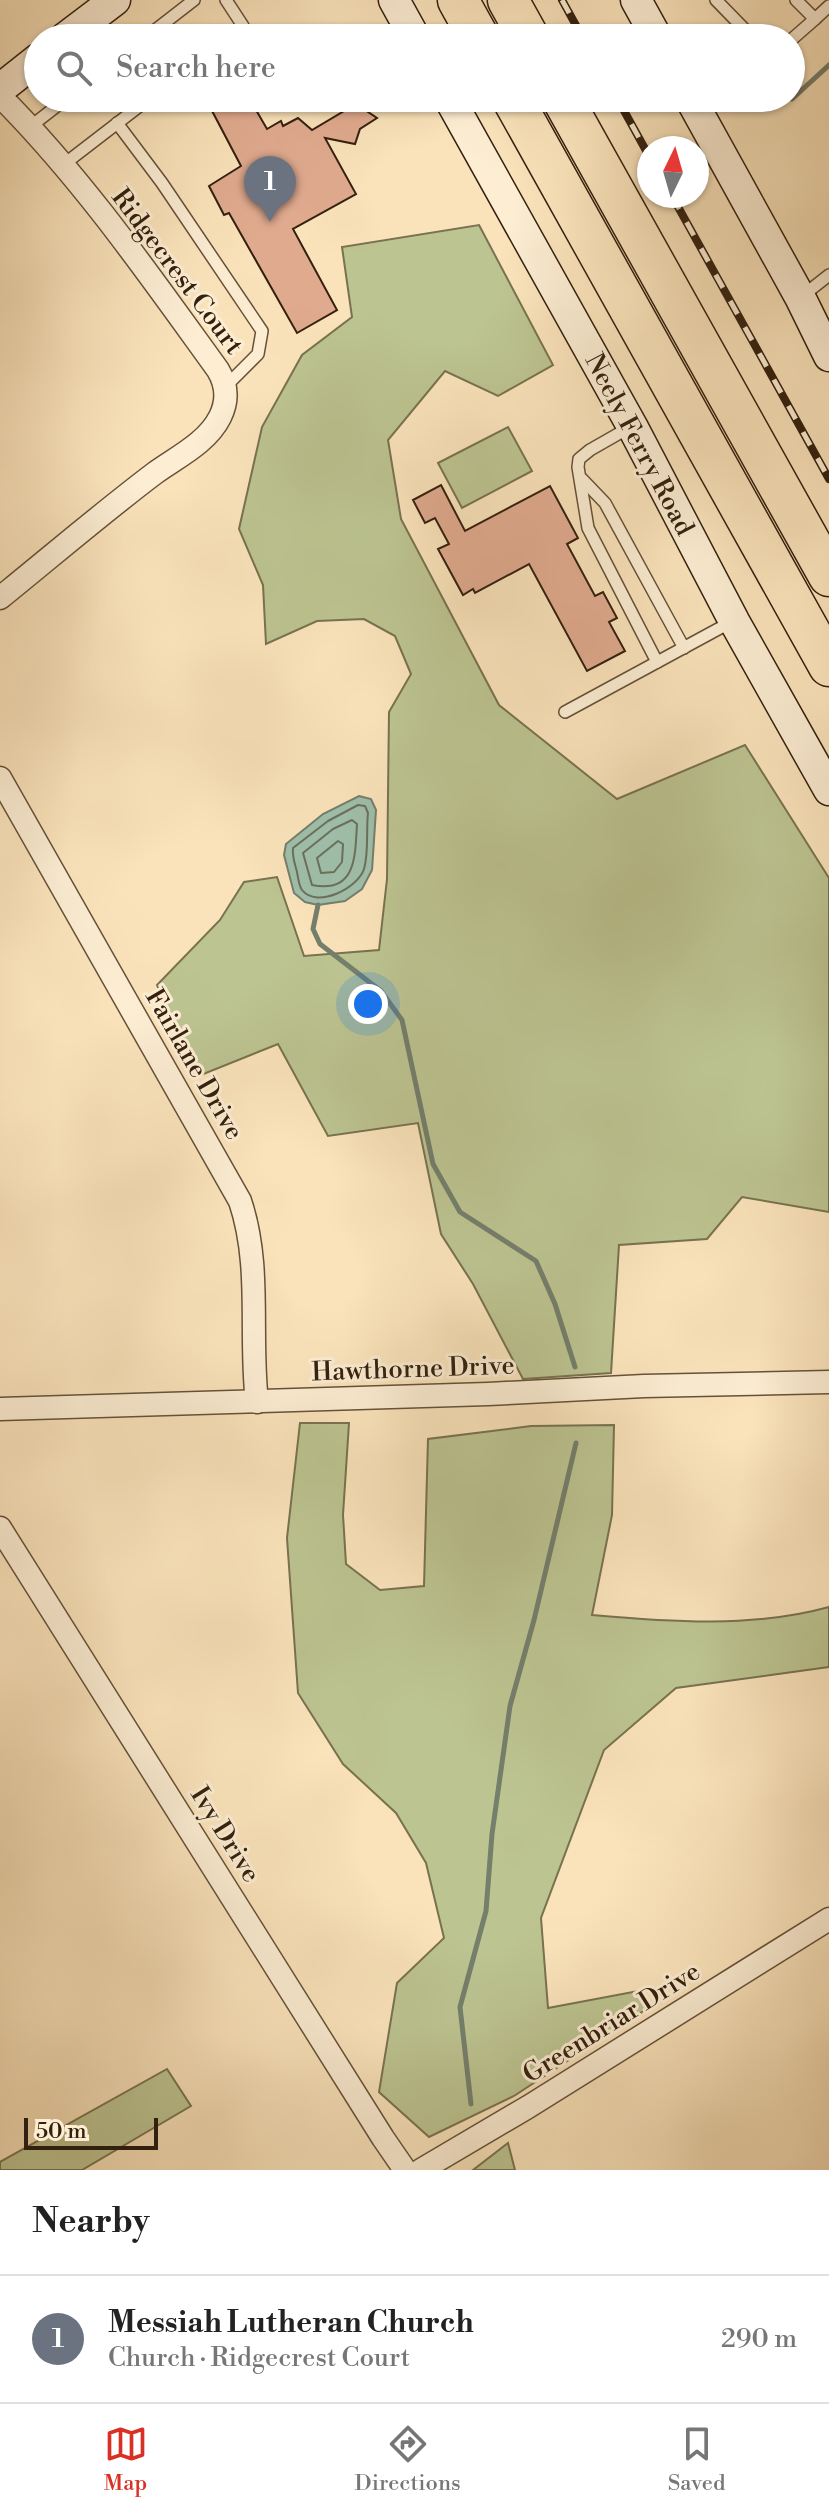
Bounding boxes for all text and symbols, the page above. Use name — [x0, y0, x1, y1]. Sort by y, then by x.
search box — [24, 24, 805, 112]
icon: search — [52, 46, 96, 90]
text: Search here — [116, 49, 276, 87]
north arrow — [637, 136, 709, 208]
pin: 1 — [244, 156, 296, 222]
street label: Ridgecrest Court — [104, 182, 250, 361]
street label: Neely Ferry Road — [578, 348, 701, 541]
street label: Fairlane Drive — [138, 983, 250, 1146]
your location — [348, 984, 388, 1024]
street label: Hawthorne Drive — [311, 1349, 515, 1389]
street label: Ivy Drive — [183, 1781, 267, 1888]
street label: Greenbriar Drive — [517, 1955, 706, 2090]
scale bar — [24, 2114, 158, 2150]
text: 50 m — [36, 2118, 87, 2145]
text: Nearby — [32, 2201, 150, 2243]
text: Messiah Lutheran Church — [108, 2304, 474, 2342]
text: 1 — [52, 2323, 64, 2355]
text: 290 m — [721, 2323, 797, 2355]
text: Church · Ridgecrest Court — [108, 2342, 410, 2374]
tab: Map — [104, 2422, 148, 2497]
tab: Directions — [355, 2422, 461, 2497]
tab: Saved — [668, 2422, 725, 2497]

